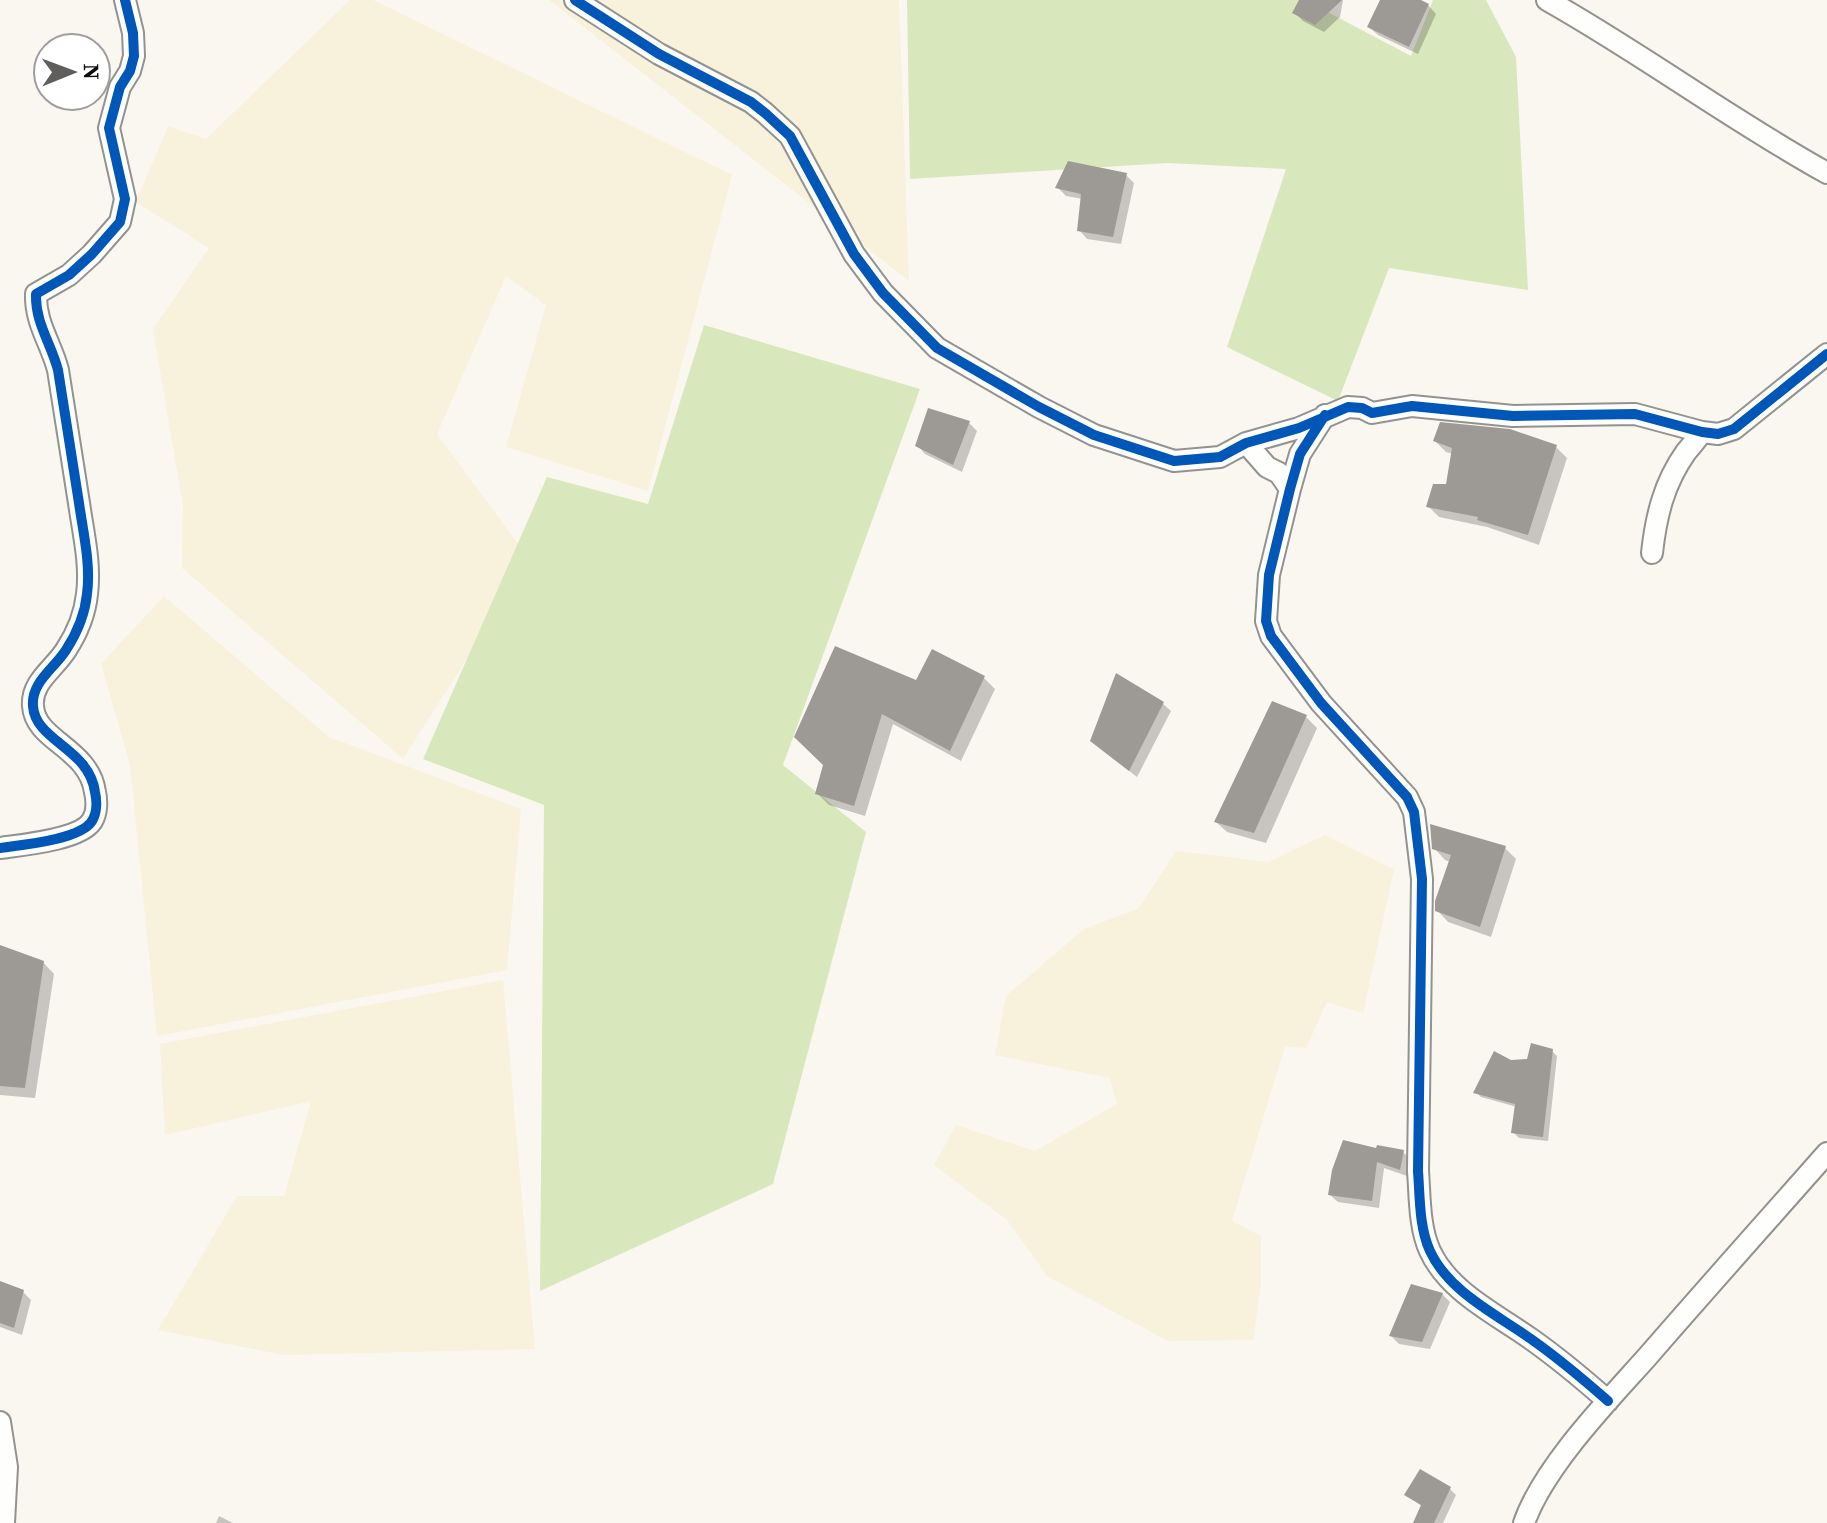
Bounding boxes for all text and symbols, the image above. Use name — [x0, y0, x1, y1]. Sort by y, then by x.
north arrow — [32, 32, 112, 112]
text: N — [77, 63, 107, 80]

